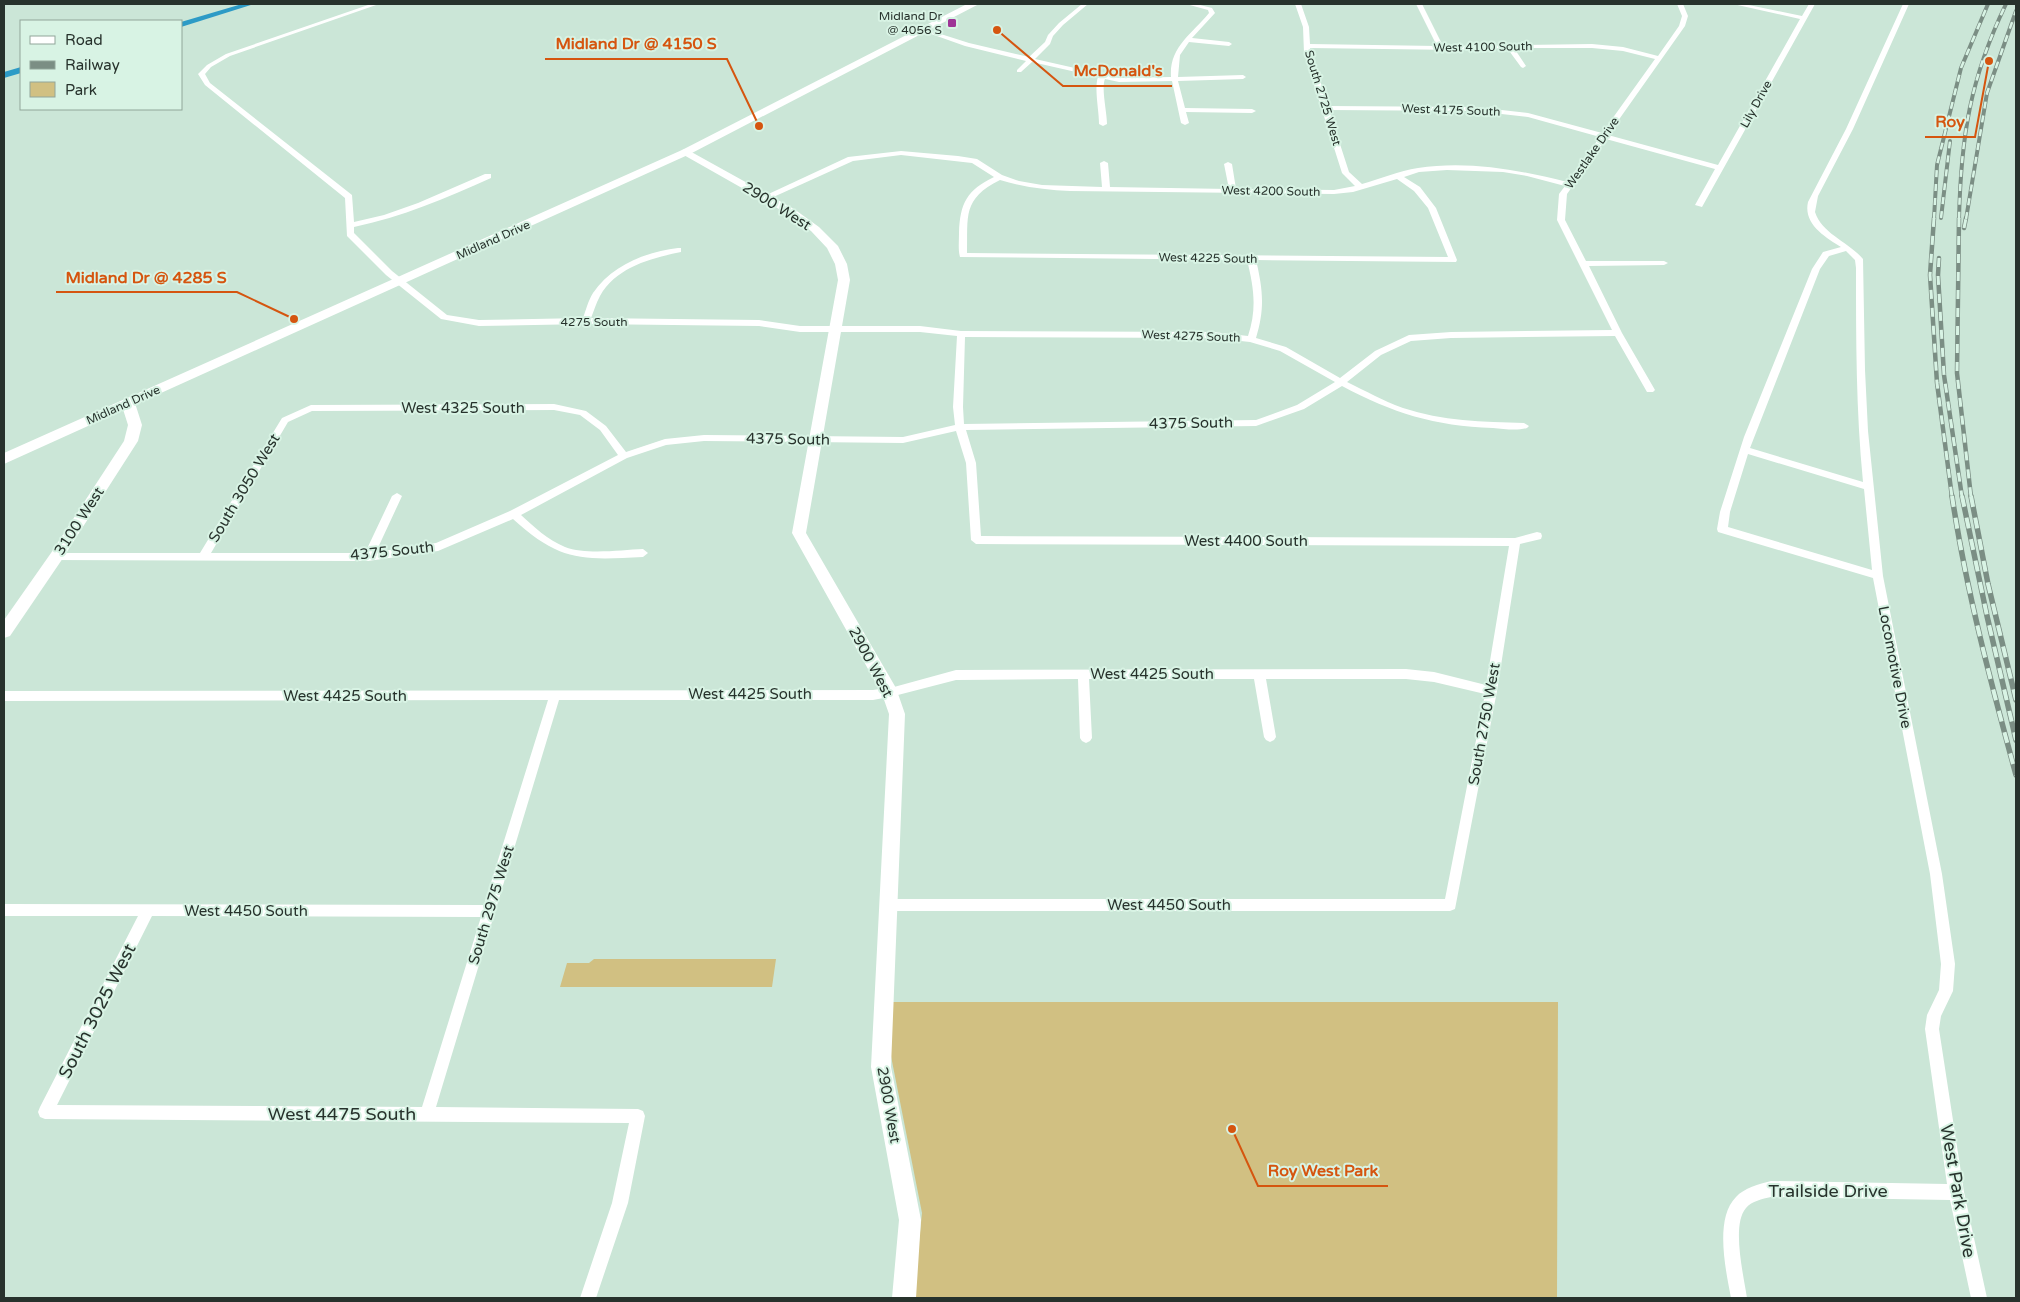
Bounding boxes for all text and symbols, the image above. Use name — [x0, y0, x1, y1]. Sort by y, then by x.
place label: Midland Dr @ 4056 S — [879, 9, 942, 37]
marker: Midland Dr @ 4056 S — [946, 17, 958, 29]
legend — [20, 20, 182, 110]
callout: Midland Dr @ 4150 S — [545, 28, 727, 59]
text: Road — [65, 31, 103, 49]
text: Midland Dr @ 4150 S — [555, 34, 717, 54]
street label: West 4100 South — [1433, 39, 1533, 55]
street label: South 2725 West — [1302, 49, 1344, 148]
callout: McDonald's — [1063, 55, 1172, 86]
text: Railway — [65, 56, 120, 74]
text: McDonald's — [1073, 61, 1163, 81]
street label: Lily Drive — [1737, 78, 1775, 130]
text: Park — [65, 81, 97, 99]
street label: West 4175 South — [1401, 101, 1501, 119]
callout: Roy — [1925, 106, 1975, 137]
text: Roy — [1935, 112, 1965, 132]
street label: Westlake Drive — [1562, 114, 1622, 192]
street label: 2900 West — [739, 178, 815, 234]
street label: West 4200 South — [1221, 183, 1321, 199]
street label: Midland Drive — [454, 217, 532, 263]
street label: West 4225 South — [1158, 250, 1258, 266]
callout: Midland Dr @ 4285 S — [56, 261, 237, 292]
text: Midland Dr @ 4285 S — [65, 268, 227, 288]
street label: 4275 South — [560, 315, 628, 329]
street label: West 4275 South — [1141, 327, 1241, 345]
street label: Midland Drive — [84, 382, 162, 428]
street label: West 4325 South — [401, 399, 525, 417]
street label: 4375 South — [1149, 413, 1233, 433]
street label: 4375 South — [746, 429, 830, 449]
street label: South 3050 West — [204, 430, 284, 546]
street label: 3100 West — [50, 483, 108, 558]
street label: West 4400 South — [1184, 532, 1308, 550]
street label: 4375 South — [349, 538, 435, 564]
street label: Locomotive Drive — [1874, 604, 1916, 730]
street label: 2900 West — [845, 624, 897, 701]
street label: South 2750 West — [1464, 661, 1504, 786]
street label: West 4425 South — [1090, 665, 1214, 683]
street label: West 4425 South — [688, 685, 812, 703]
street label: West 4425 South — [283, 687, 407, 705]
street label: South 2975 West — [464, 843, 518, 967]
street label: West 4450 South — [1107, 896, 1231, 914]
street label: West 4450 South — [184, 902, 308, 920]
street label: South 3025 West — [54, 940, 141, 1082]
street label: 2900 West — [873, 1065, 905, 1145]
street label: West 4475 South — [268, 1103, 416, 1125]
street label: West Park Drive — [1935, 1123, 1981, 1259]
callout: Roy West Park — [1258, 1155, 1388, 1186]
text: Roy West Park — [1268, 1161, 1378, 1181]
street label: Trailside Drive — [1768, 1180, 1888, 1202]

